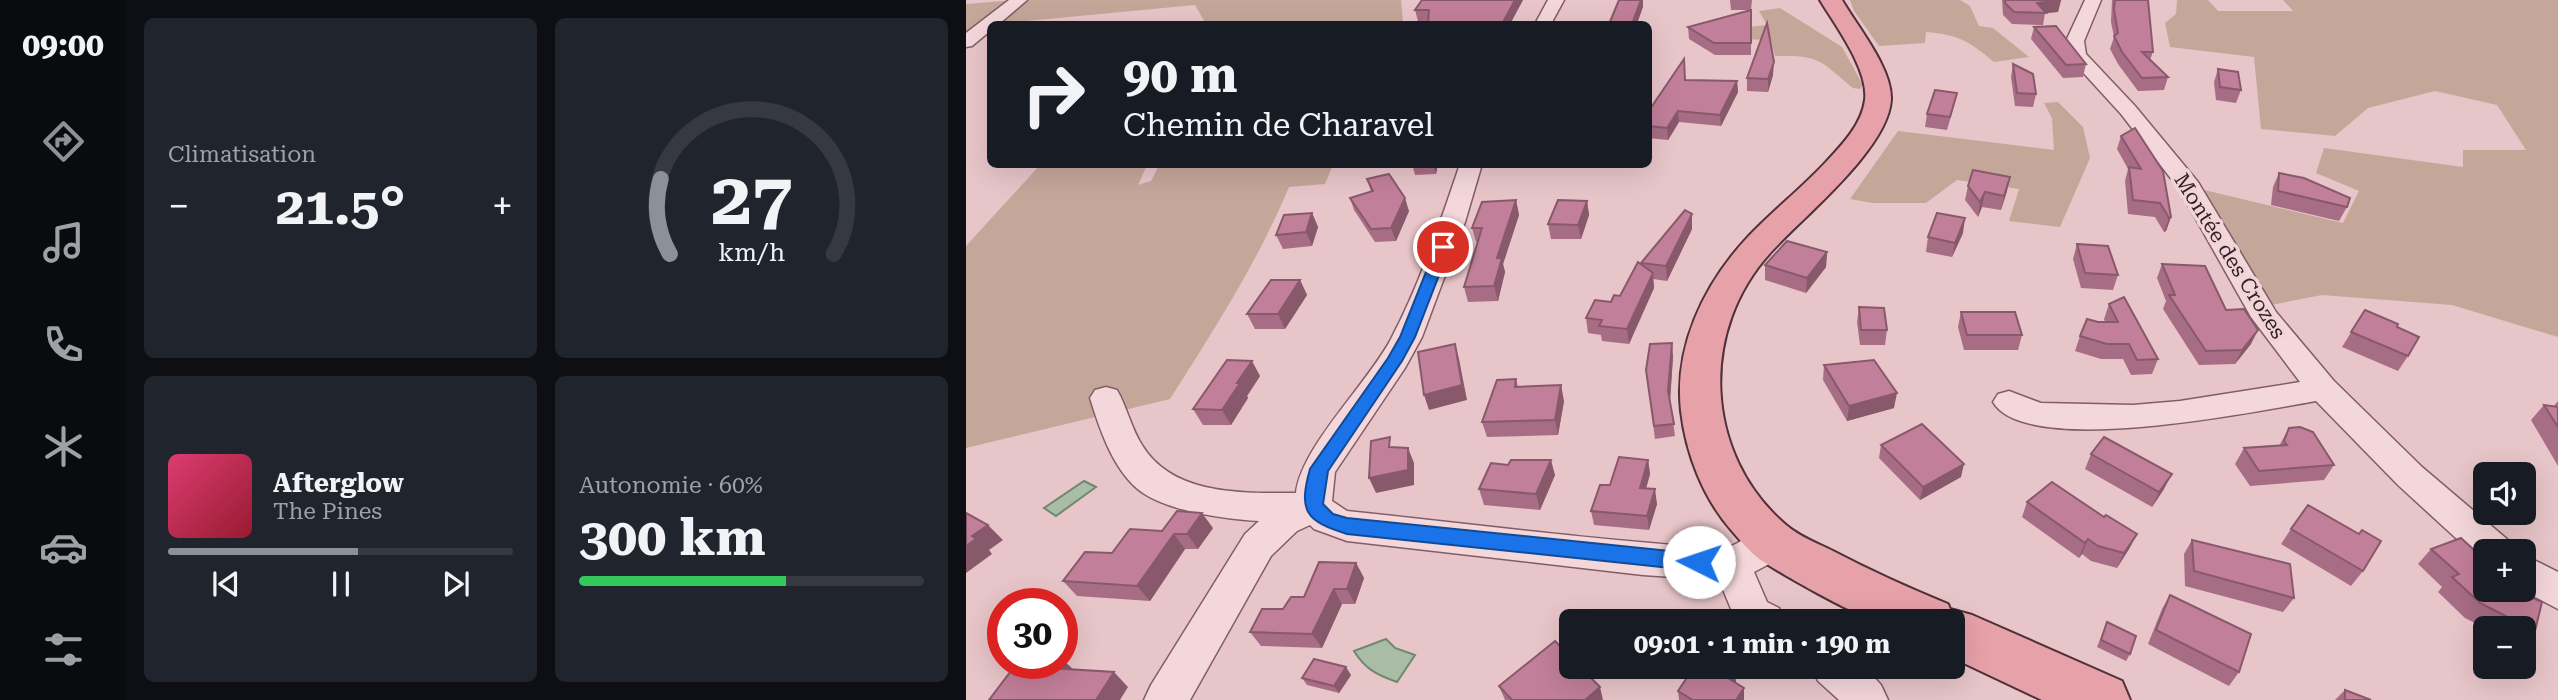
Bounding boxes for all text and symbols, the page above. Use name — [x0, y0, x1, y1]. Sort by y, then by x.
text: 09:00 — [22, 26, 104, 64]
text: 90 m — [1123, 47, 1238, 104]
icon: right — [1008, 49, 1099, 140]
text: Chemin de Charavel — [1123, 106, 1434, 144]
icon: directions — [39, 117, 88, 166]
text: Climatisation — [168, 141, 316, 168]
text: 27 — [711, 157, 792, 242]
street label: Montée des Crozes — [2169, 169, 2291, 343]
text: 21.5° — [276, 176, 405, 237]
text: − — [168, 184, 189, 228]
text: + — [492, 184, 513, 228]
pin — [1413, 217, 1473, 277]
icon: music — [39, 218, 88, 267]
icon: arrive — [1424, 228, 1462, 266]
text: km/h — [718, 238, 785, 267]
icon: phone — [39, 320, 88, 369]
icon: climate — [39, 422, 88, 471]
map controls — [2473, 462, 2536, 679]
button: sound — [2473, 462, 2536, 525]
text: Afterglow — [273, 468, 404, 498]
text: Autonomie · 60% — [579, 472, 763, 499]
text: The Pines — [273, 498, 382, 525]
text: 300 km — [579, 507, 766, 568]
icon: car — [39, 523, 88, 572]
position arrow — [1662, 525, 1736, 599]
button: + — [2473, 539, 2536, 602]
icon: previous — [207, 565, 245, 603]
icon: pause — [322, 565, 360, 603]
icon: next — [437, 565, 475, 603]
speed limit sign: 30 — [987, 588, 1078, 679]
button: − — [2473, 616, 2536, 679]
icon: filters — [39, 625, 88, 674]
text: 09:01 · 1 min · 190 m — [1634, 629, 1890, 659]

